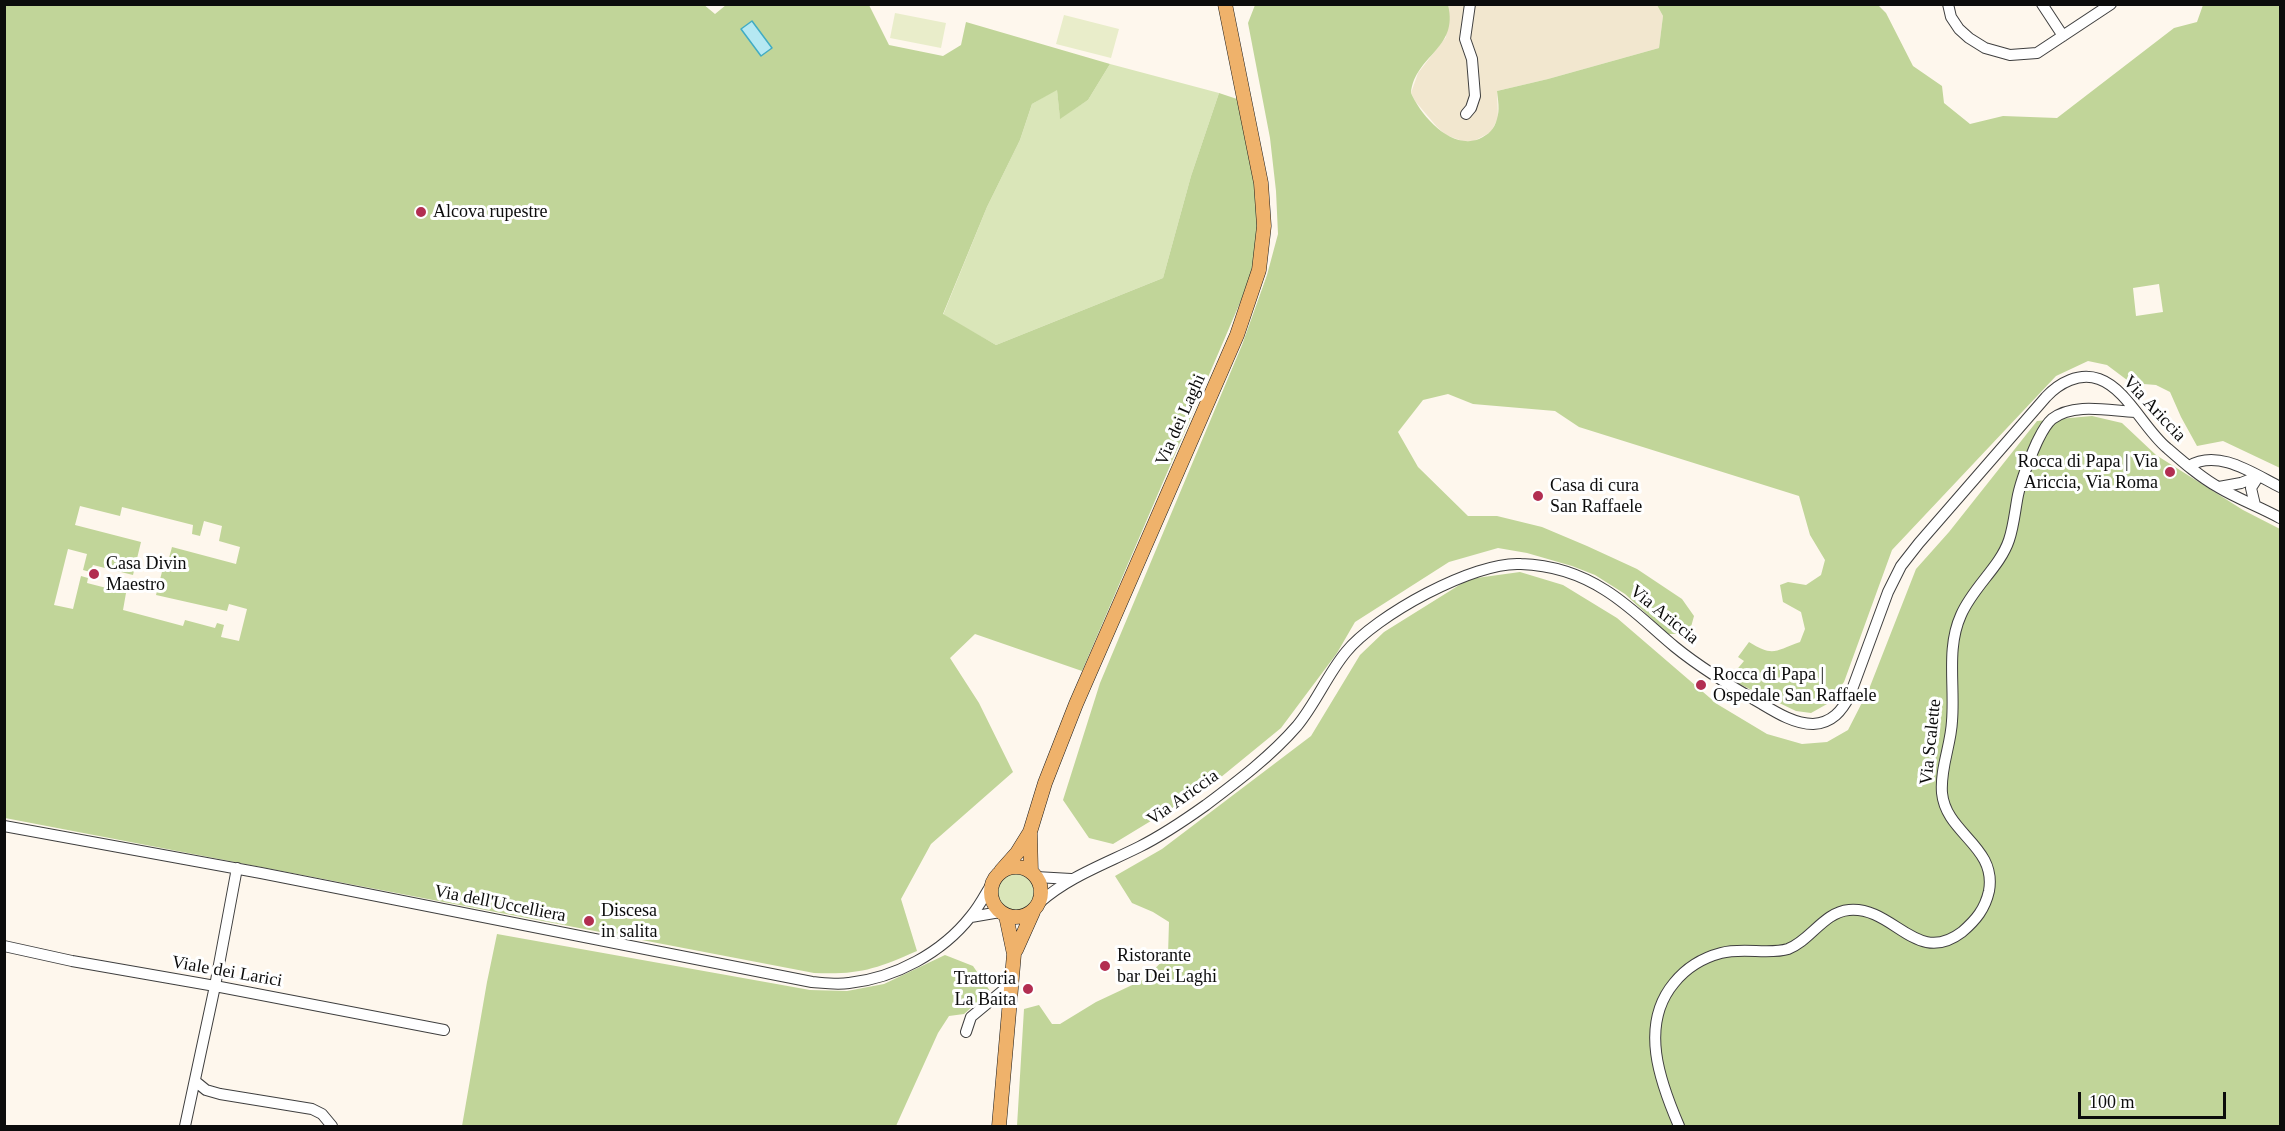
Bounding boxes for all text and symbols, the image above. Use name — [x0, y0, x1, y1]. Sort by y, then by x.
place label: Alcova rupestre — [433, 201, 547, 223]
marker: Alcova rupestre — [414, 205, 428, 219]
street label: Via dei Laghi — [1151, 371, 1211, 469]
street label: Via Ariccia — [2118, 372, 2190, 446]
place label: Rocca di Papa | Via Ariccia, Via Roma — [2018, 451, 2158, 494]
marker: Rocca di Papa | Via Ariccia, Via Roma — [2163, 465, 2177, 479]
place label: Casa di cura San Raffaele — [1550, 475, 1642, 518]
marker: Casa di cura San Raffaele — [1531, 489, 1545, 503]
place label: Casa Divin Maestro — [106, 553, 186, 596]
marker: Casa Divin Maestro — [87, 567, 101, 581]
street label: Via Ariccia — [1625, 581, 1703, 649]
place label: Rocca di Papa | Ospedale San Raffaele — [1713, 664, 1877, 706]
marker: Rocca di Papa | Ospedale San Raffaele — [1694, 678, 1708, 692]
street label: Via Scalette — [1916, 698, 1946, 786]
street label: Via Ariccia — [1143, 766, 1223, 830]
street label: Via dell'Uccelliera — [432, 881, 568, 927]
place label: Discesa in salita — [601, 900, 657, 942]
marker: Discesa in salita — [582, 914, 596, 928]
place label: Ristorante bar Dei Laghi — [1117, 945, 1217, 988]
street label: Viale dei Larici — [170, 952, 284, 992]
marker: Ristorante bar Dei Laghi — [1098, 959, 1112, 973]
place label: Trattoria La Baita — [954, 968, 1016, 1010]
marker: Trattoria La Baita — [1021, 982, 1035, 996]
scale bar — [2081, 1080, 2230, 1118]
text: 100 m — [2089, 1092, 2135, 1112]

